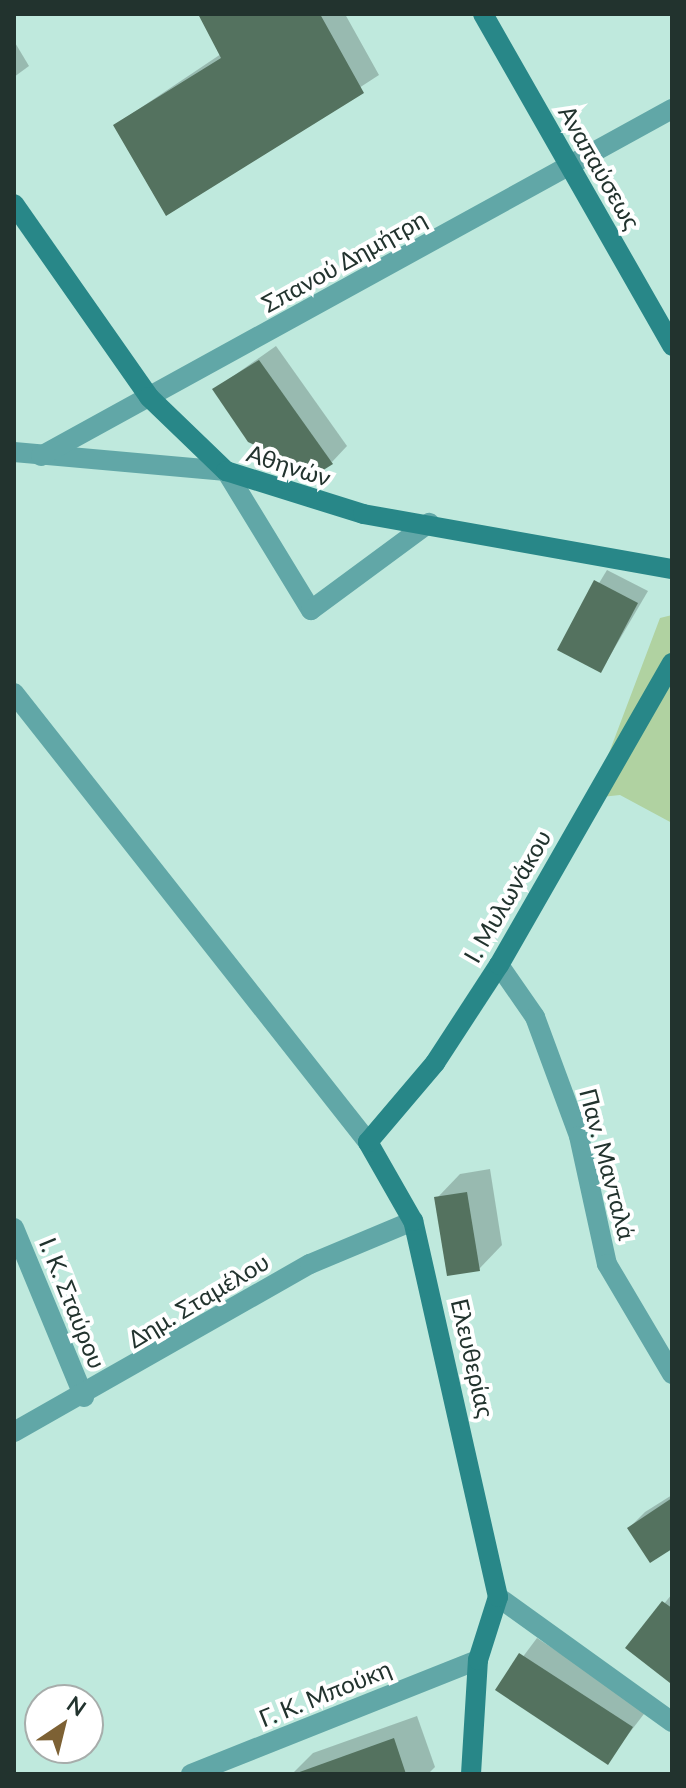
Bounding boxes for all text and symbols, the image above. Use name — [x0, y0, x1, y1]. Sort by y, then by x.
street label: Αναπαύσεως — [553, 100, 647, 234]
street label: Σπανού Δημήτρη — [256, 204, 432, 318]
street label: Αθηνών — [243, 438, 335, 492]
street label: Ι. Μυλωνάκου — [457, 824, 557, 968]
street label: Παν. Μανταλά — [574, 1085, 642, 1243]
street label: Ι. Κ. Σταύρου — [34, 1233, 112, 1373]
street label: Δημ. Σταμέλου — [122, 1247, 274, 1353]
street label: Ελευθερίας — [445, 1296, 501, 1420]
street label: Γ. Κ. Μπούκη — [255, 1653, 395, 1733]
north arrow — [24, 1684, 104, 1764]
text: N — [62, 1690, 92, 1721]

